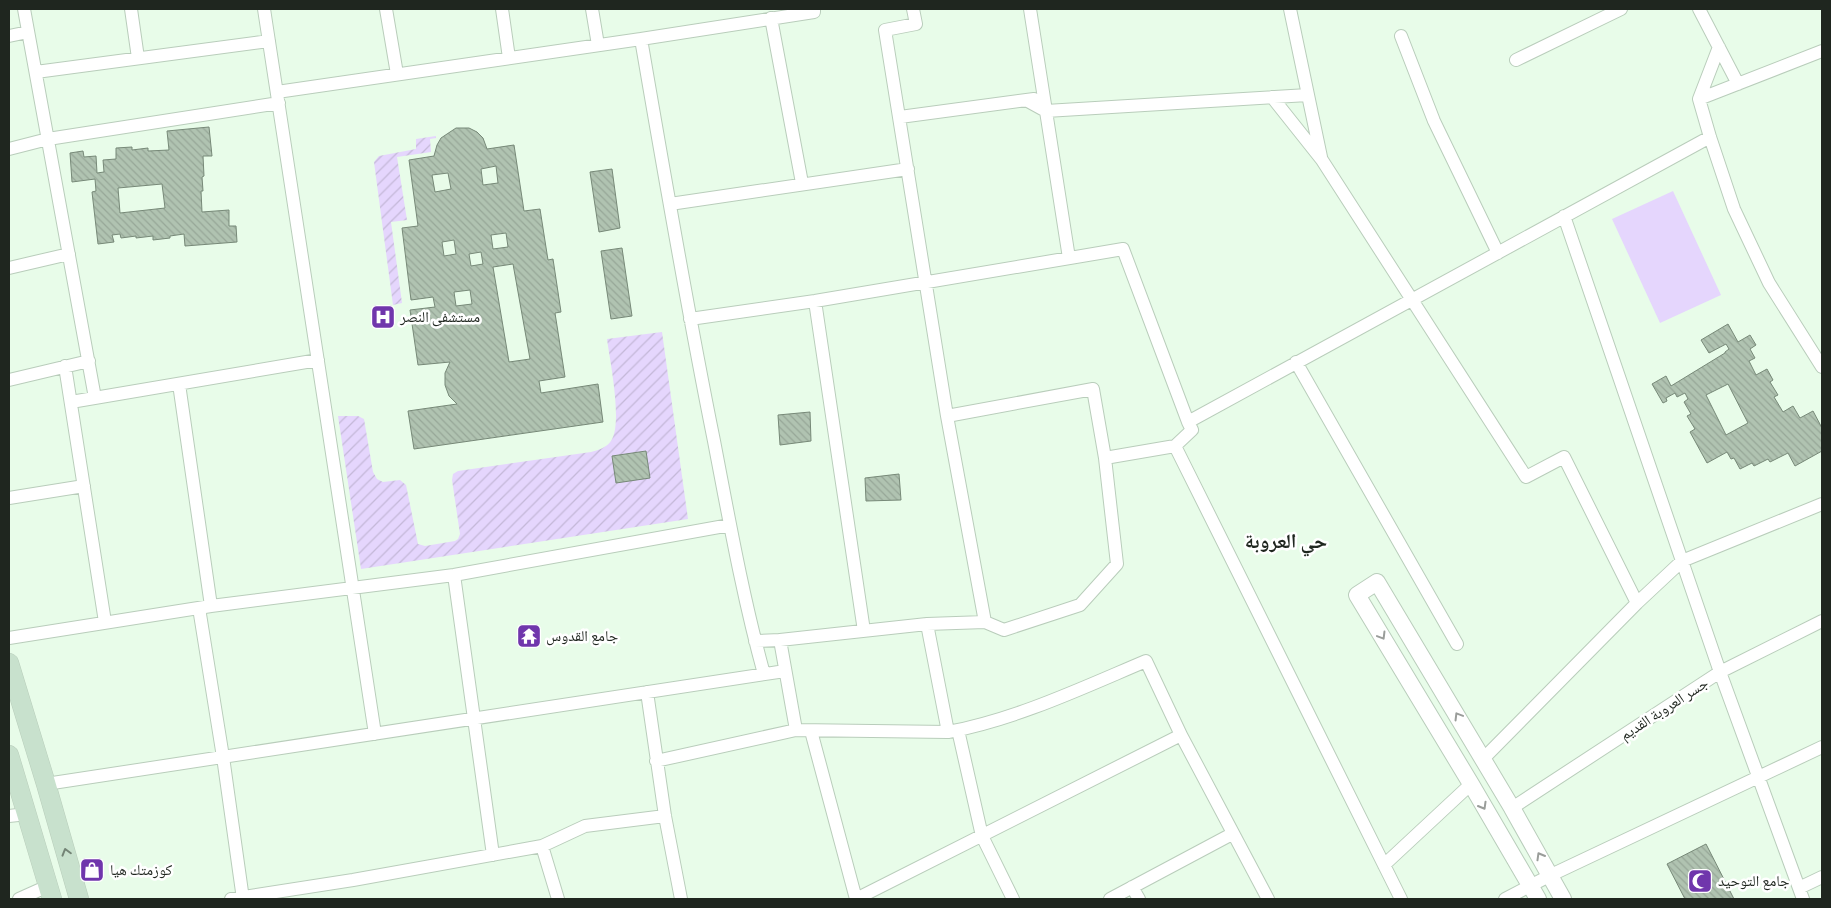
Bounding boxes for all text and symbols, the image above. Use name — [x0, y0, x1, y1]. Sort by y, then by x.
hospital icon: مستشفى النصر — [370, 304, 396, 330]
place label: مستشفى النصر — [399, 307, 480, 327]
district label: حي العروبة — [1245, 528, 1327, 557]
temple icon: جامع القدوس — [516, 623, 542, 649]
place label: جامع القدوس — [546, 626, 619, 646]
one-way arrow — [1375, 631, 1385, 640]
street label: جسر العروبة القديم — [1616, 673, 1712, 745]
one-way arrow — [1454, 713, 1464, 722]
one-way arrow — [1477, 800, 1487, 809]
one-way arrow — [61, 849, 71, 857]
one-way arrow — [1536, 853, 1546, 862]
shop icon: كوزمتك هيا — [79, 857, 105, 883]
place label: كوزمتك هيا — [110, 860, 172, 879]
mosque icon: جامع التوحيد — [1687, 868, 1713, 894]
place label: جامع التوحيد — [1718, 871, 1790, 891]

